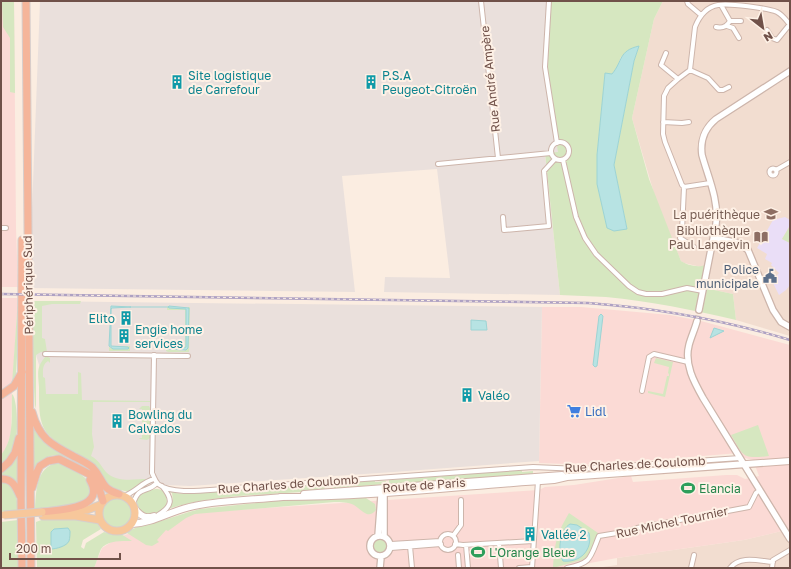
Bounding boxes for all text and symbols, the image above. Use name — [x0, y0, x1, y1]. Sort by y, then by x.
north arrow — [743, 8, 783, 48]
street label: Rue André Ampère — [477, 25, 503, 133]
text: N — [761, 29, 775, 45]
place label: Site logistique de Carrefour — [188, 68, 271, 97]
place label: P.S.A Peugeot-Citroën — [382, 68, 477, 97]
building icon: Site logistique de Carrefour — [169, 74, 185, 90]
building icon: P.S.A Peugeot-Citroën — [363, 74, 379, 90]
school or university icon: La puérithèque — [763, 206, 779, 222]
place label: La puérithèque — [673, 207, 760, 222]
place label: Bibliothèque Paul Langevin — [669, 223, 750, 252]
library icon: Bibliothèque Paul Langevin — [753, 229, 769, 245]
street label: Périphérique Sud — [20, 235, 36, 335]
place label: Police municipale — [696, 262, 759, 291]
public building icon: Police municipale — [762, 268, 778, 284]
building icon: Elito — [118, 310, 134, 326]
place label: Elito — [89, 311, 115, 326]
place label: Engie home services — [135, 322, 202, 351]
building icon: Engie home services — [116, 328, 132, 344]
building icon: Valéo — [459, 387, 475, 403]
place label: Valéo — [478, 388, 510, 403]
supermarket icon: Lidl — [566, 403, 582, 419]
place label: Lidl — [585, 404, 606, 419]
place label: Bowling du Calvados — [128, 407, 192, 436]
building icon: Bowling du Calvados — [109, 413, 125, 429]
street label: Rue Charles de Coulomb — [564, 453, 706, 475]
street label: Rue Charles de Coulomb — [217, 472, 359, 496]
street label: Route de Paris — [382, 475, 466, 495]
sports icon: Elancia — [680, 480, 696, 496]
place label: Elancia — [699, 481, 741, 496]
street label: Rue Michel Tournier — [615, 503, 730, 541]
building icon: Vallée 2 — [522, 526, 538, 542]
place label: Vallée 2 — [541, 527, 587, 542]
scale bar — [10, 535, 120, 561]
text: 200 m — [16, 541, 51, 556]
sports icon: L'Orange Bleue — [470, 544, 486, 560]
place label: L'Orange Bleue — [489, 545, 575, 560]

